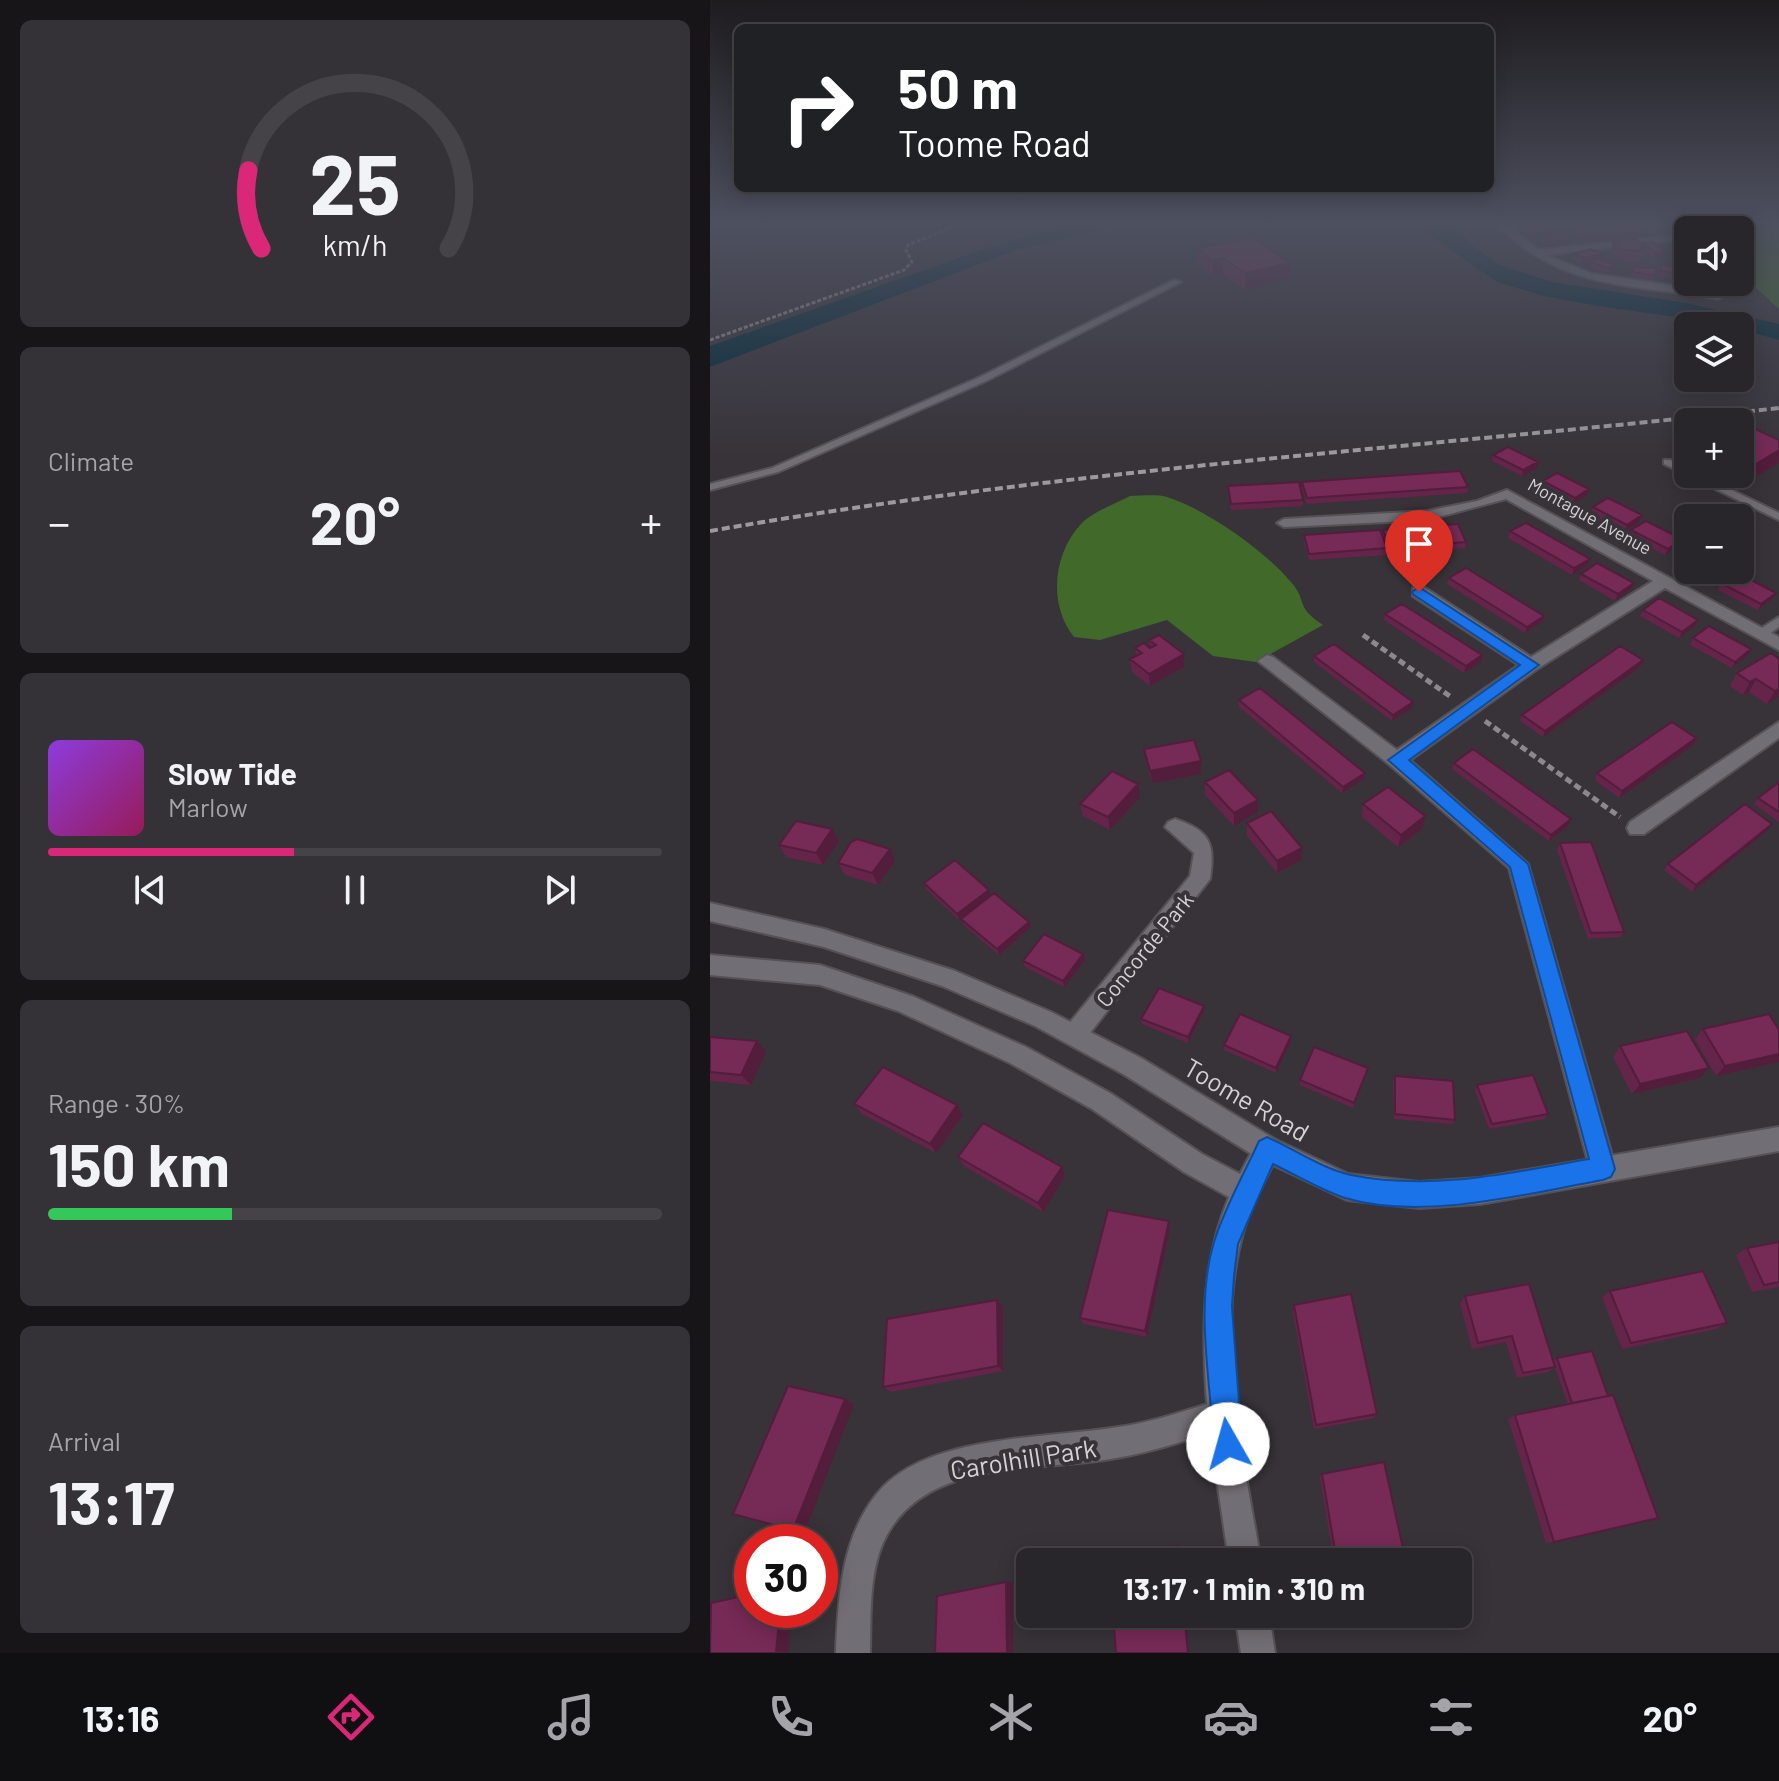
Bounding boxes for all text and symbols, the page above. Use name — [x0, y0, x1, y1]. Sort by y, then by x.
text: 50 m — [898, 53, 1018, 120]
icon: right — [766, 56, 870, 160]
text: Toome Road — [898, 121, 1091, 164]
text: 25 — [309, 132, 401, 232]
map controls — [1674, 216, 1754, 584]
button: sound — [1674, 216, 1754, 296]
text: km/h — [323, 227, 387, 262]
button: layers — [1674, 312, 1754, 392]
button: + — [1674, 408, 1754, 488]
text: Climate — [48, 445, 134, 476]
street label: Montague Avenue — [1524, 473, 1656, 559]
text: 20° — [310, 485, 400, 557]
text: − — [48, 495, 70, 548]
text: + — [640, 495, 662, 548]
button: − — [1674, 504, 1754, 584]
pin — [1385, 510, 1453, 592]
icon: arrive — [1397, 522, 1441, 566]
text: Slow Tide — [168, 755, 297, 791]
text: Marlow — [168, 791, 248, 822]
icon: previous — [128, 868, 172, 912]
icon: pause — [333, 868, 377, 912]
icon: next — [538, 868, 582, 912]
street label: Concorde Park — [1090, 887, 1198, 1011]
street label: Toome Road — [1179, 1051, 1315, 1147]
text: Range · 30% — [48, 1087, 185, 1118]
text: 150 km — [48, 1127, 230, 1199]
position arrow — [1186, 1402, 1270, 1486]
text: Arrival — [48, 1425, 121, 1456]
street label: Carolhill Park — [948, 1431, 1098, 1485]
text: 13:17 — [48, 1465, 174, 1537]
speed limit sign: 30 — [734, 1524, 838, 1628]
text: 13:17 · 1 min · 310 m — [1123, 1570, 1365, 1606]
icon: directions — [323, 1689, 379, 1745]
icon: music — [543, 1689, 599, 1745]
icon: phone — [763, 1689, 819, 1745]
icon: climate — [983, 1689, 1039, 1745]
icon: car — [1203, 1689, 1259, 1745]
icon: filters — [1423, 1689, 1479, 1745]
text: 13:16 — [82, 1696, 159, 1739]
text: 20° — [1643, 1696, 1697, 1739]

